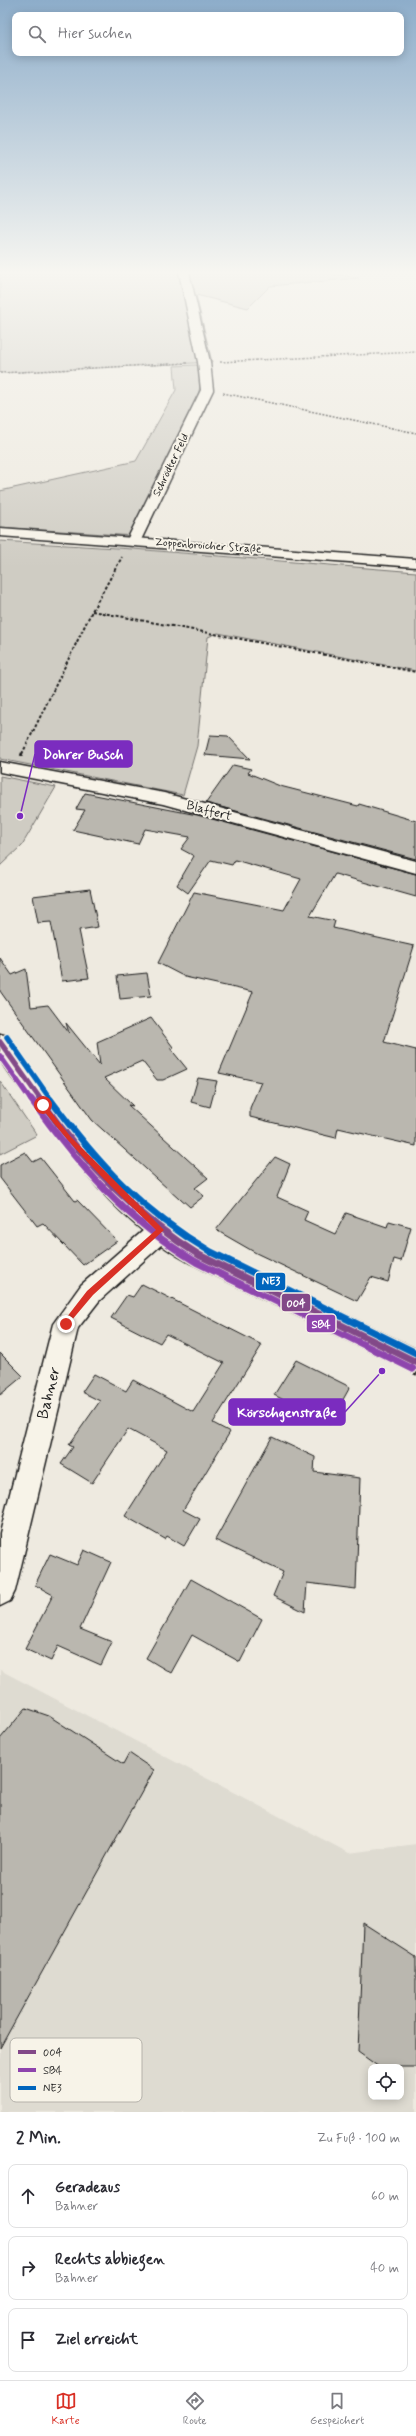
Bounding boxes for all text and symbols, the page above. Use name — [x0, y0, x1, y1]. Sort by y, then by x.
search box — [12, 12, 404, 56]
icon: search — [26, 23, 48, 45]
text: Hier suchen — [58, 24, 132, 44]
street label: Schrödter Feld — [150, 431, 192, 499]
street label: Zoppenbroicher Straße — [154, 535, 262, 557]
callout: Dohrer Busch — [35, 741, 132, 767]
text: Dohrer Busch — [43, 746, 124, 764]
street label: Blaffert — [185, 797, 233, 825]
route start — [34, 1096, 52, 1114]
line badge: NE3 — [255, 1272, 286, 1291]
text: NE3 — [262, 1275, 280, 1289]
line badge: 004 — [281, 1293, 311, 1312]
text: 004 — [287, 1297, 306, 1311]
line badge: SB4 — [306, 1314, 336, 1333]
route end — [57, 1315, 75, 1333]
text: SB4 — [311, 1318, 331, 1332]
street label: Bahner — [32, 1364, 66, 1421]
callout: Körschgenstraße — [229, 1399, 345, 1425]
text: Körschgenstraße — [237, 1404, 337, 1423]
legend — [10, 2038, 142, 2102]
text: 004 — [43, 2046, 62, 2060]
text: SB4 — [43, 2064, 63, 2078]
map controls — [368, 2064, 404, 2100]
button: locate — [368, 2064, 404, 2100]
text: NE3 — [43, 2082, 62, 2096]
text: 2 Min. — [16, 2127, 61, 2149]
text: Zu Fuß · 100 m — [317, 2130, 400, 2147]
text: Geradeaus — [55, 2178, 120, 2198]
icon: ahead — [17, 2185, 39, 2207]
text: 60 m — [371, 2188, 399, 2205]
text: Bahner — [55, 2198, 98, 2215]
text: Rechts abbiegen — [55, 2250, 165, 2270]
icon: right — [17, 2257, 39, 2279]
text: 40 m — [370, 2260, 399, 2277]
text: Bahner — [55, 2270, 98, 2287]
icon: arrive — [17, 2329, 39, 2351]
text: Ziel erreicht — [55, 2330, 138, 2350]
tab: Karte — [52, 2390, 80, 2428]
tab: Route — [183, 2390, 207, 2428]
tab: Gespeichert — [310, 2390, 364, 2428]

